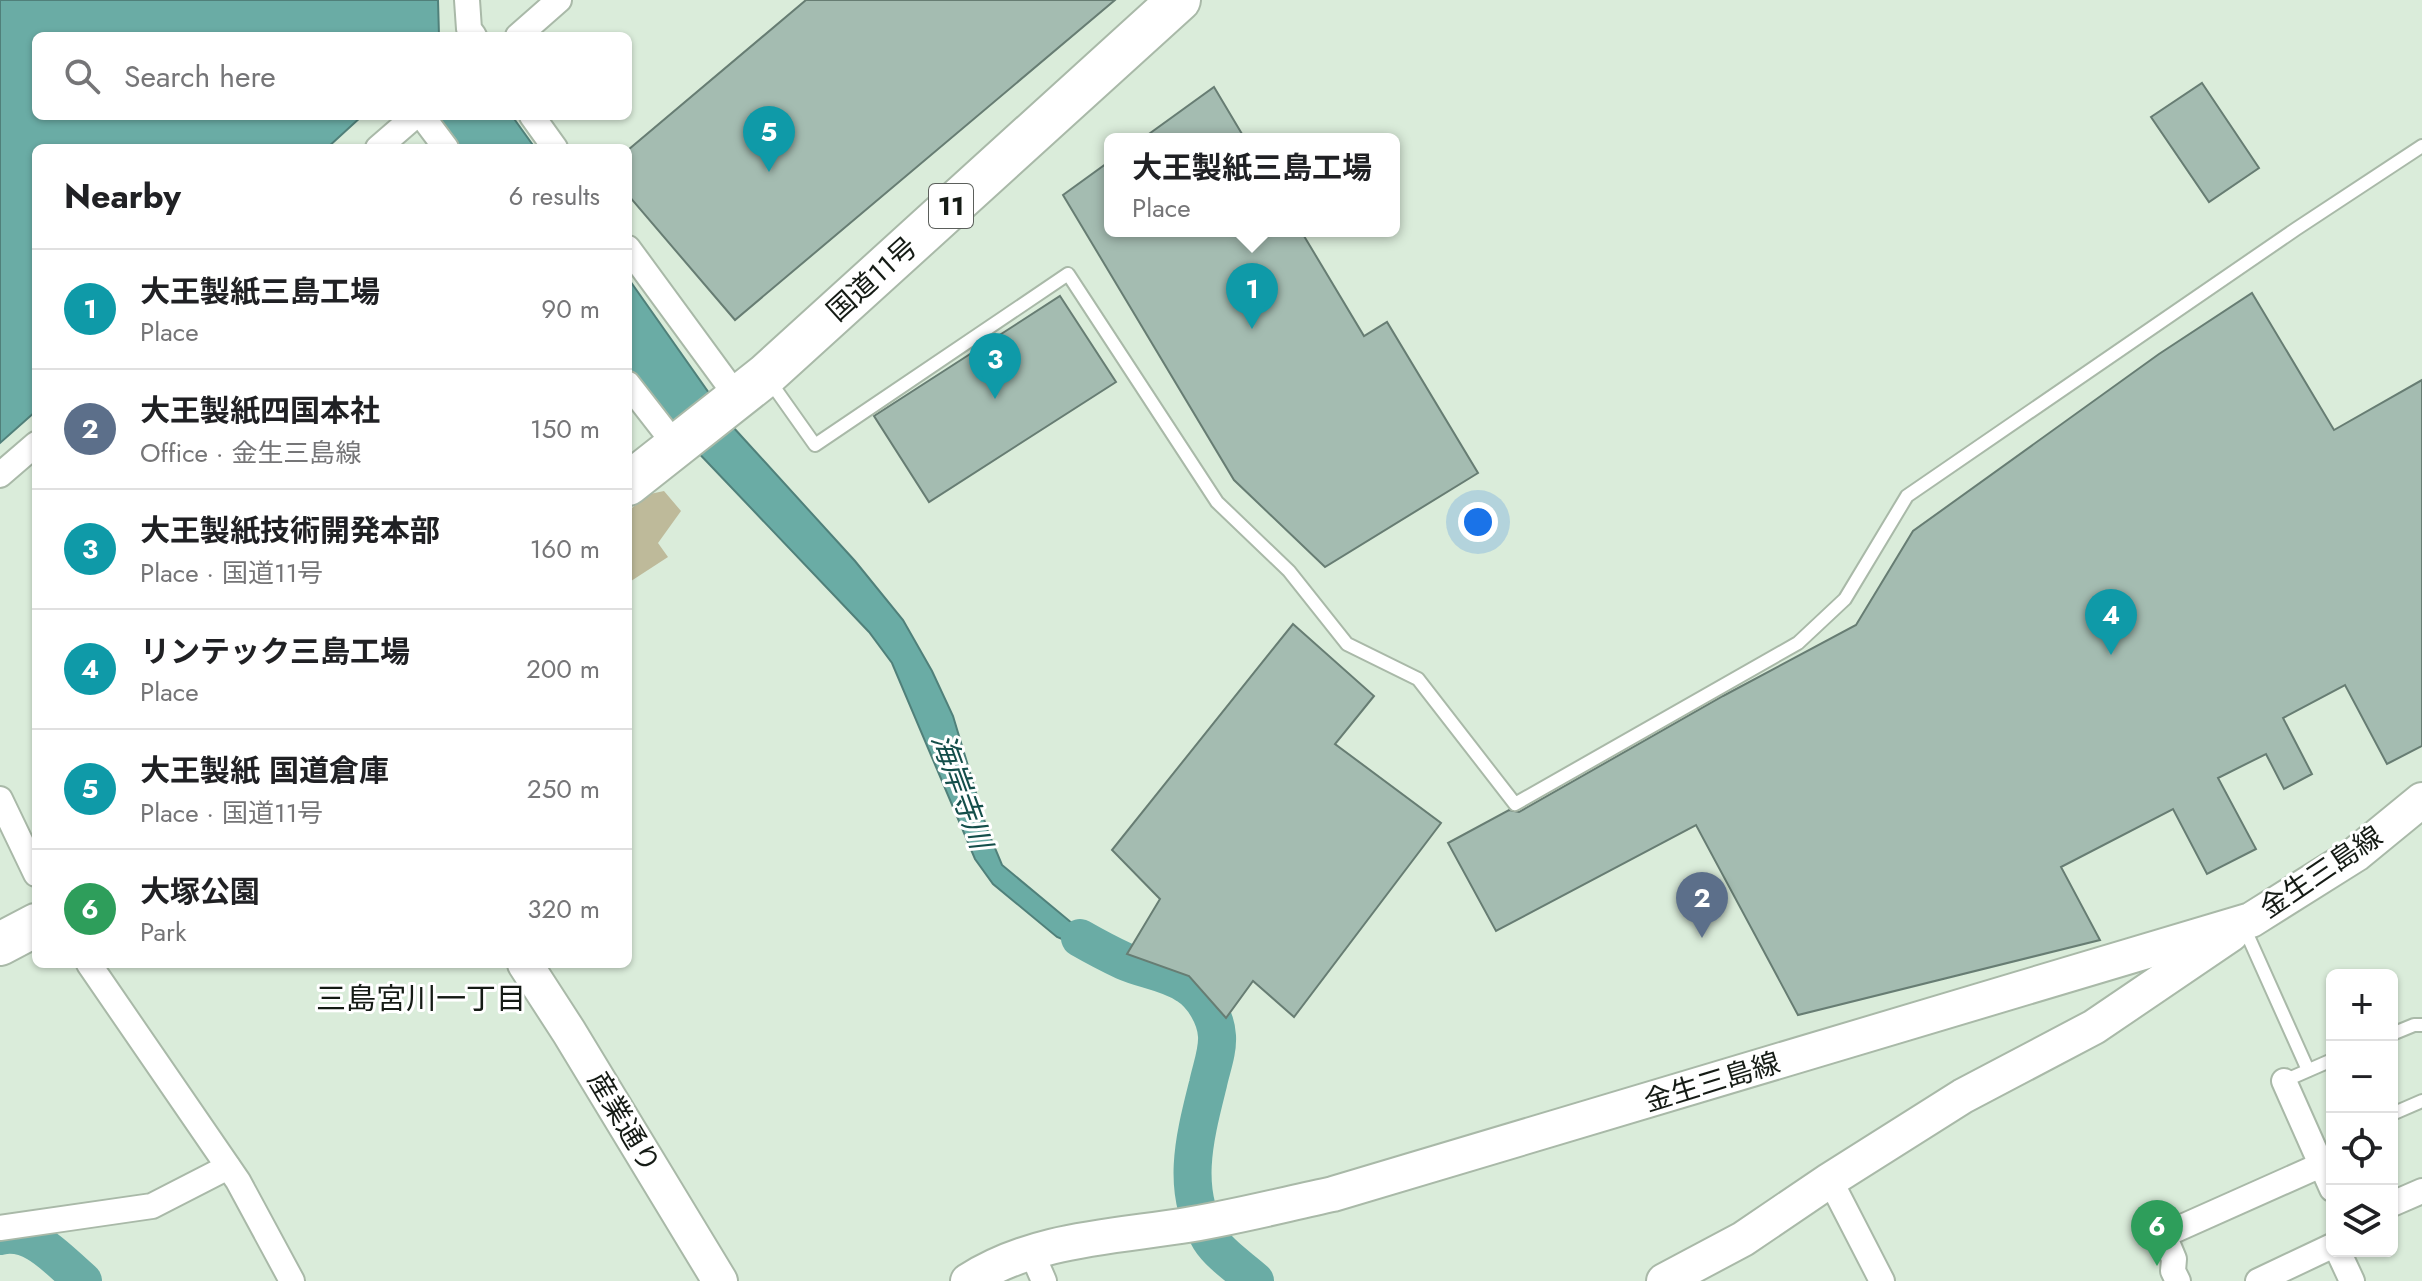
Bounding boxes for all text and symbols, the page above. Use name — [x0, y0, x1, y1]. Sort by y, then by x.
search box — [32, 32, 632, 120]
icon: search — [60, 54, 104, 98]
text: Search here — [124, 55, 276, 98]
pin: 5 — [743, 106, 795, 172]
popup — [1104, 133, 1400, 237]
text: 大王製紙三島工場 — [1132, 146, 1372, 189]
text: Nearby — [64, 172, 181, 221]
text: 6 results — [508, 177, 600, 215]
road number: 11 — [929, 184, 973, 228]
text: Place — [1132, 189, 1191, 227]
street label: 国道11号 — [818, 227, 926, 331]
pin: 1 — [1226, 263, 1278, 329]
text: 大王製紙三島工場 — [140, 270, 380, 313]
text: 1 — [83, 290, 97, 328]
text: 90 m — [541, 290, 600, 328]
text: Place — [140, 313, 199, 351]
pin: 3 — [969, 333, 1021, 399]
text: 大王製紙四国本社 — [140, 389, 380, 432]
text: 2 — [81, 410, 99, 448]
text: 150 m — [530, 410, 600, 448]
text: Office · 金生三島線 — [140, 434, 361, 472]
your location — [1458, 502, 1498, 542]
text: 大王製紙技術開発本部 — [140, 509, 440, 552]
text: 3 — [82, 530, 98, 568]
text: 160 m — [530, 530, 600, 568]
text: Place · 国道11号 — [140, 554, 323, 592]
pin: 4 — [2085, 589, 2137, 655]
text: リンテック三島工場 — [140, 630, 410, 673]
text: 4 — [81, 650, 99, 688]
text: 200 m — [526, 650, 600, 688]
text: Place — [140, 673, 199, 711]
water label: 海岸寺川 — [921, 727, 1004, 858]
text: 大王製紙 国道倉庫 — [140, 749, 389, 792]
text: 5 — [82, 770, 98, 808]
text: 250 m — [527, 770, 600, 808]
text: Place · 国道11号 — [140, 794, 323, 832]
street label: 金生三島線 — [2251, 816, 2391, 928]
text: 大塚公園 — [140, 870, 260, 913]
pin: 2 — [1676, 872, 1728, 938]
text: 6 — [81, 890, 99, 928]
text: 320 m — [527, 890, 600, 928]
text: Park — [140, 913, 186, 951]
map controls — [2326, 969, 2398, 1257]
button: + — [2326, 969, 2398, 1041]
district label: 三島宮川一丁目 — [316, 977, 526, 1020]
button: − — [2326, 1041, 2398, 1113]
street label: 金生三島線 — [1639, 1042, 1785, 1122]
street label: 産業通り — [578, 1063, 670, 1181]
button: locate — [2326, 1113, 2398, 1185]
button: layers — [2326, 1185, 2398, 1257]
pin: 6 — [2131, 1200, 2183, 1266]

